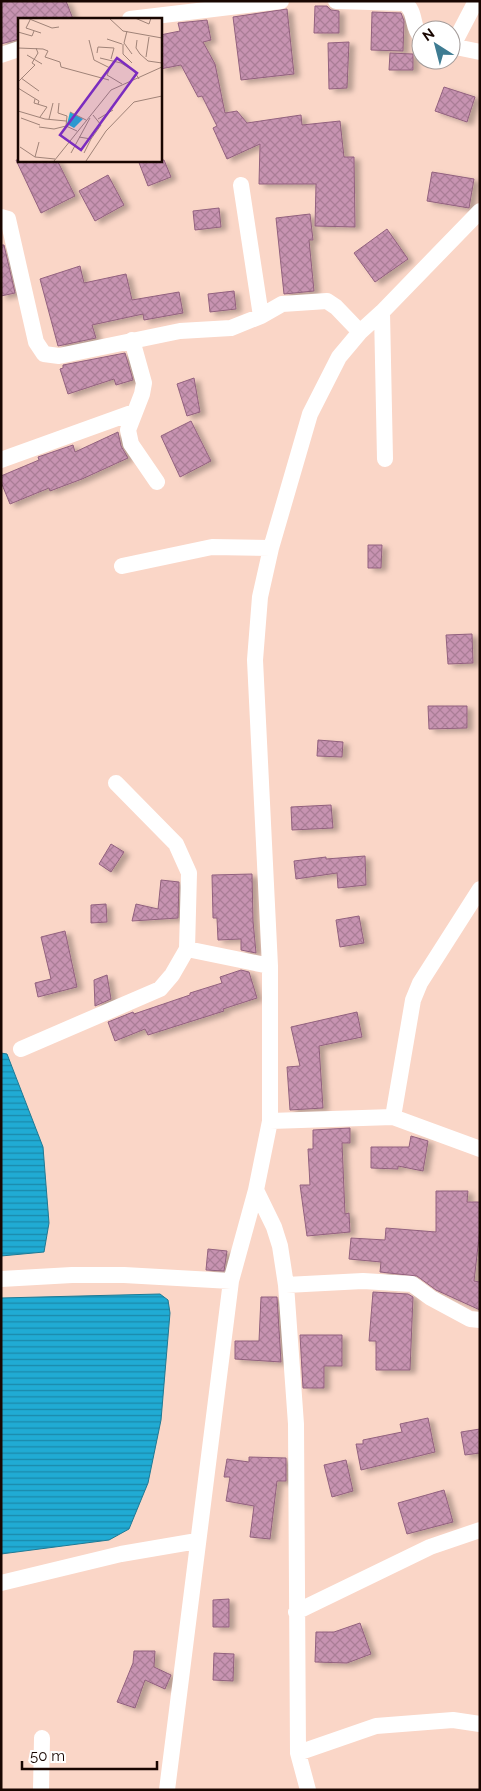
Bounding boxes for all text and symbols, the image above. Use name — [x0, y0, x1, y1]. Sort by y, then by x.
inset map — [18, 18, 161, 161]
north arrow — [411, 20, 461, 70]
text: N — [419, 25, 437, 44]
scale bar — [22, 1738, 158, 1770]
text: 50 m — [30, 1747, 65, 1765]

